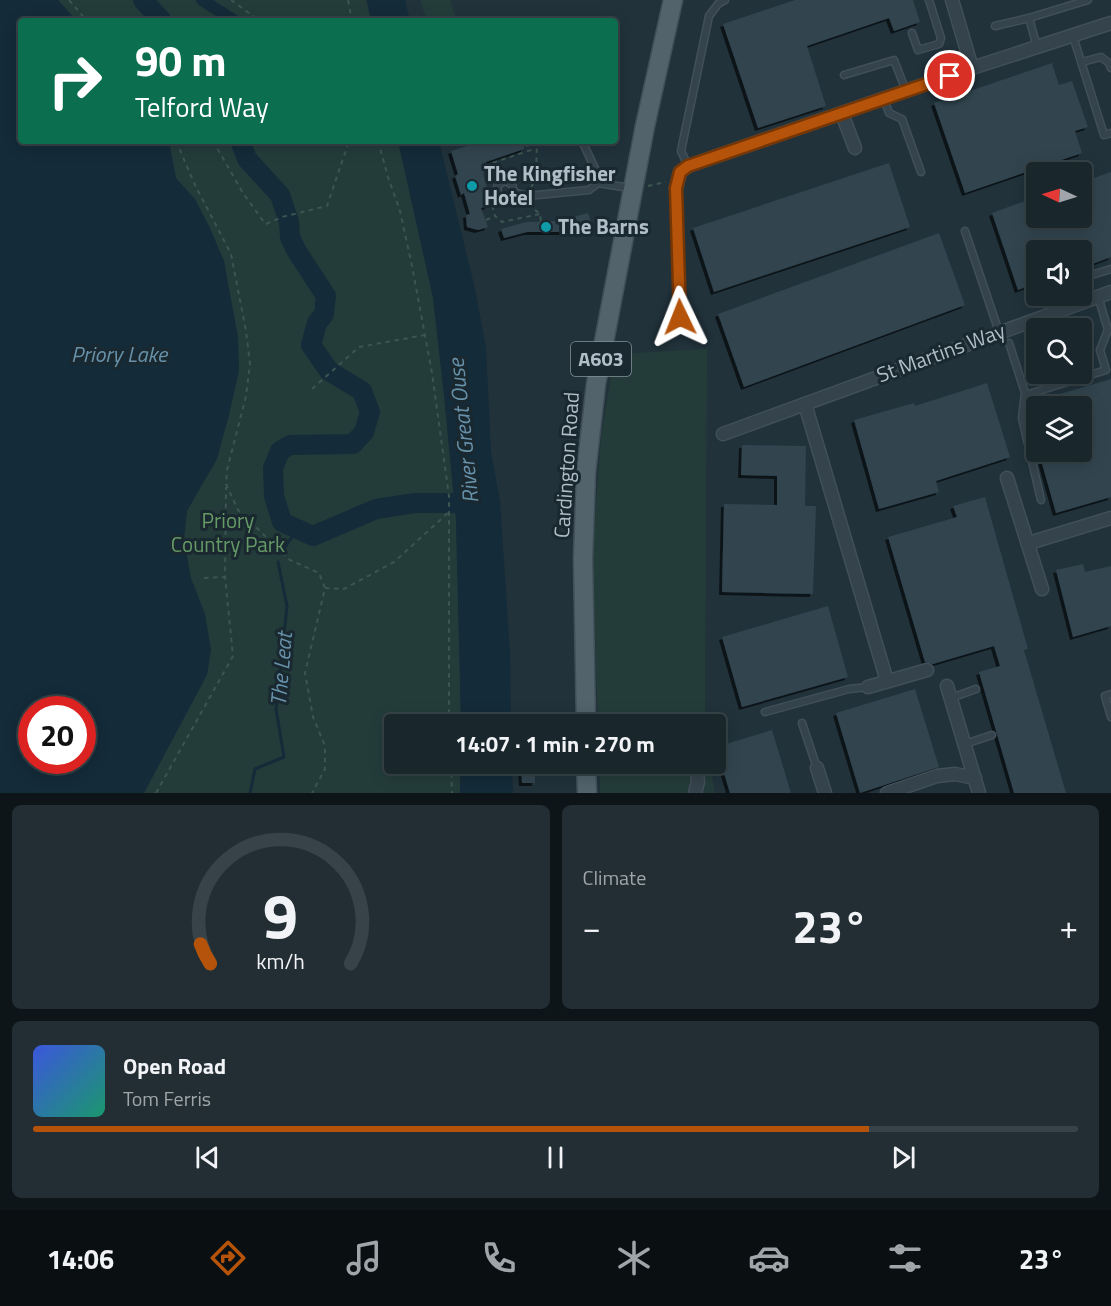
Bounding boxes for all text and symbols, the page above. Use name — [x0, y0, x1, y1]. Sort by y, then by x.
text: 90 m — [135, 28, 227, 92]
icon: right — [36, 42, 114, 120]
pin — [924, 50, 975, 101]
icon: arrive — [933, 59, 966, 92]
text: Telford Way — [135, 86, 269, 127]
place label: The Kingfisher Hotel — [484, 157, 616, 213]
north arrow — [1026, 162, 1092, 228]
map controls — [1026, 162, 1092, 462]
marker: The Kingfisher Hotel — [465, 179, 479, 193]
place label: The Barns — [558, 210, 649, 242]
marker: The Barns — [539, 220, 553, 234]
button: sound — [1026, 240, 1092, 306]
position arrow — [648, 285, 712, 349]
street label: St Martins Way — [872, 314, 1010, 390]
button: search — [1026, 318, 1092, 384]
water label: Priory Lake — [71, 337, 169, 371]
road number: A603 — [571, 342, 631, 376]
water label: River Great Ouse — [438, 355, 487, 505]
street label: Cardington Road — [545, 391, 587, 539]
button: layers — [1026, 396, 1092, 462]
park label: Priory Country Park — [171, 504, 285, 560]
water label: The Leat — [261, 628, 301, 707]
speed limit sign: 20 — [18, 696, 96, 774]
text: 14:07 · 1 min · 270 m — [455, 727, 655, 761]
text: Climate — [583, 862, 646, 893]
text: 9 — [263, 867, 298, 962]
text: 23° — [792, 892, 868, 960]
text: − — [583, 902, 601, 952]
text: + — [1060, 902, 1078, 952]
text: km/h — [256, 945, 305, 977]
text: Open Road — [123, 1049, 226, 1083]
text: Tom Ferris — [123, 1083, 211, 1114]
icon: previous — [191, 1141, 224, 1174]
icon: pause — [539, 1141, 572, 1174]
icon: next — [887, 1141, 920, 1174]
icon: directions — [207, 1237, 249, 1279]
icon: music — [343, 1237, 385, 1279]
icon: phone — [478, 1237, 520, 1279]
icon: climate — [613, 1237, 655, 1279]
icon: car — [748, 1237, 790, 1279]
icon: filters — [884, 1237, 926, 1279]
text: 14:06 — [47, 1238, 114, 1279]
text: 23° — [1019, 1238, 1064, 1279]

